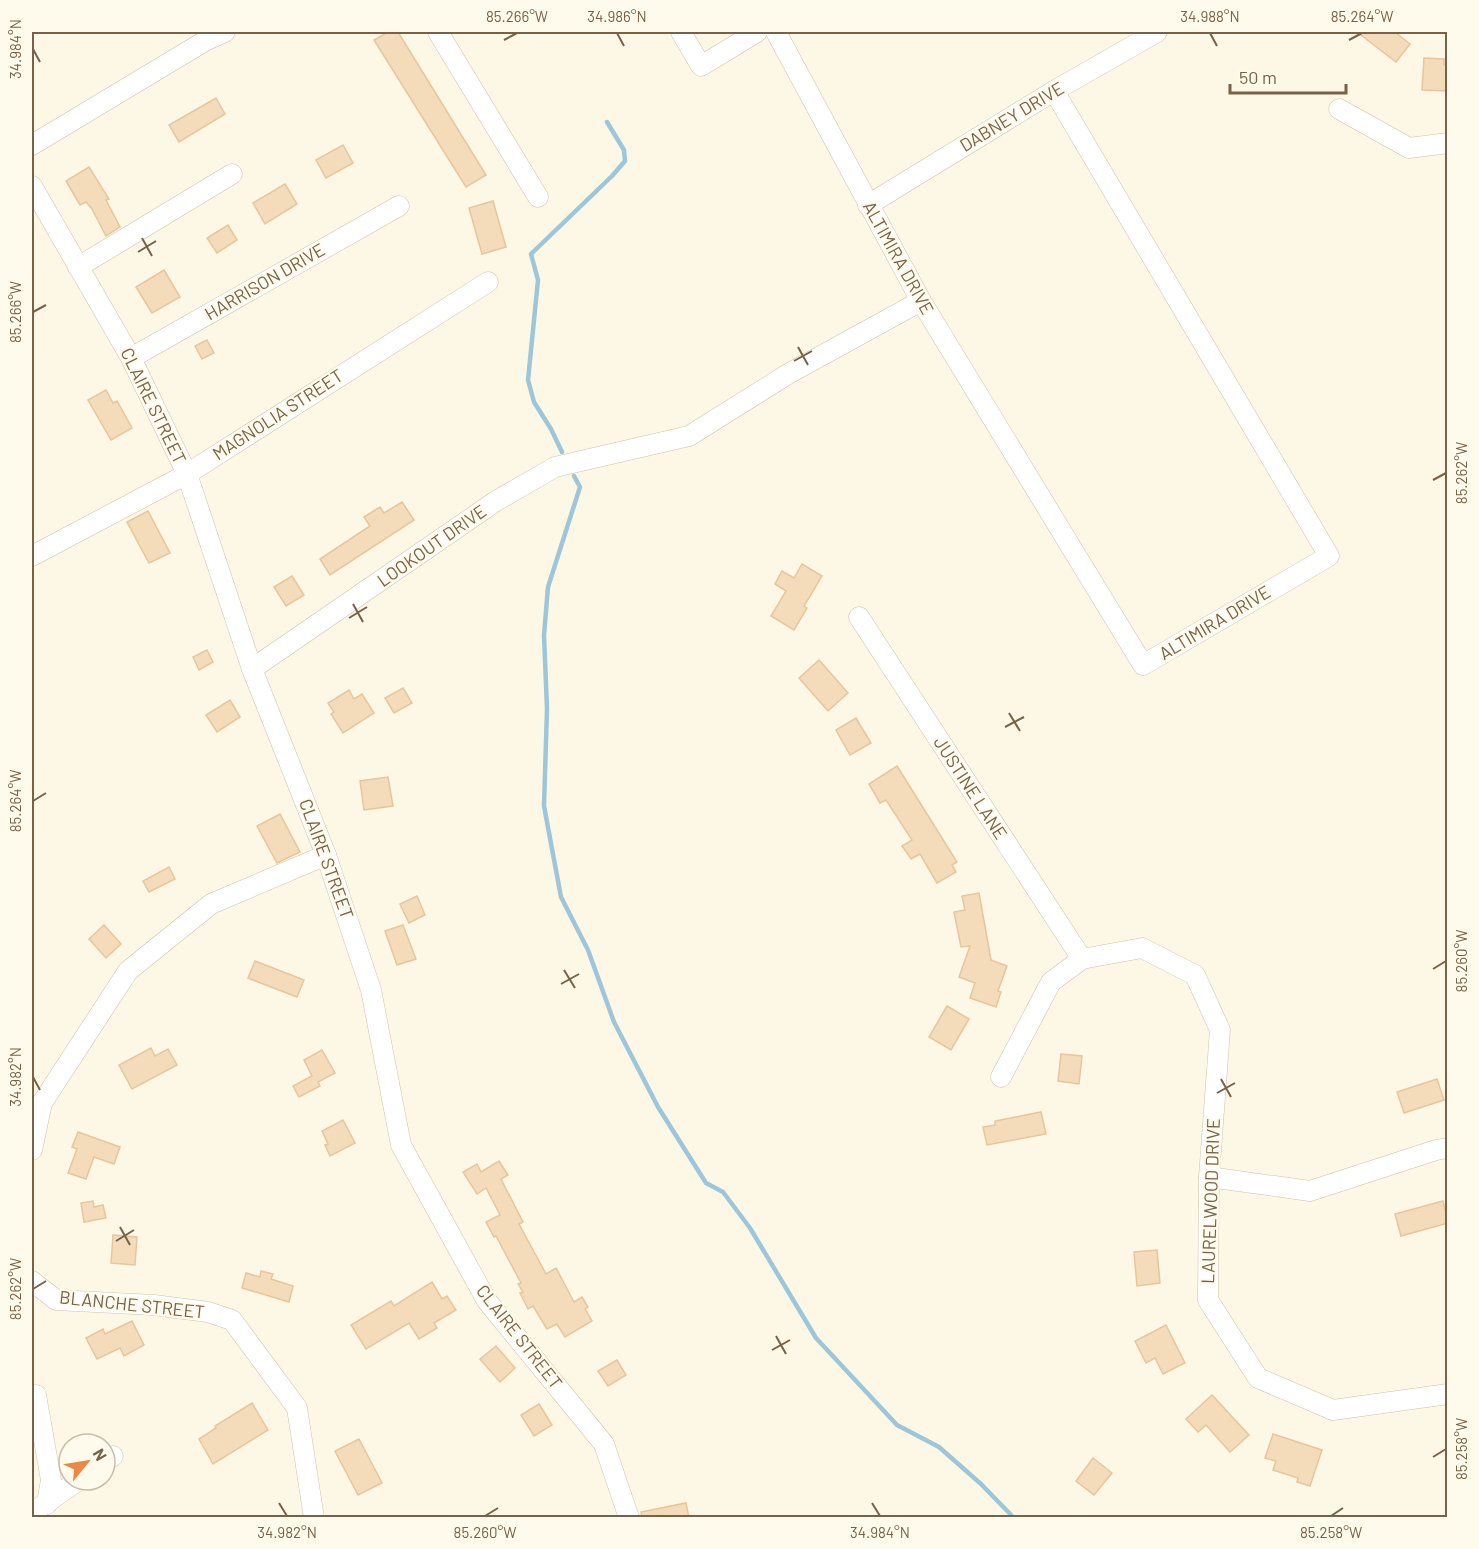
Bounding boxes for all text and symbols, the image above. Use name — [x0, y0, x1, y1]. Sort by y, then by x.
text: 85.266°W — [486, 7, 548, 25]
text: 34.986°N — [587, 7, 647, 25]
text: 34.988°N — [1180, 7, 1240, 25]
text: 85.264°W — [1331, 7, 1393, 25]
text: 34.984°N — [6, 19, 24, 79]
scale bar — [1230, 57, 1346, 95]
text: 50 m — [1239, 66, 1277, 88]
street label: DABNEY DRIVE — [955, 76, 1068, 156]
street label: ALTIMIRA DRIVE — [859, 197, 939, 318]
street label: HARRISON DRIVE — [201, 238, 328, 324]
text: 85.266°W — [6, 281, 24, 343]
street label: CLAIRE STREET — [116, 344, 191, 467]
street label: MAGNOLIA STREET — [208, 364, 347, 464]
text: 85.262°W — [1452, 442, 1470, 504]
street label: LOOKOUT DRIVE — [373, 499, 490, 591]
street label: ALTIMIRA DRIVE — [1155, 580, 1274, 664]
street label: JUSTINE LANE — [929, 732, 1012, 843]
text: 85.264°W — [6, 770, 24, 832]
street label: CLAIRE STREET — [295, 795, 359, 922]
text: 85.260°W — [1452, 930, 1470, 992]
text: 34.982°N — [6, 1047, 24, 1107]
street label: LAURELWOOD DRIVE — [1196, 1118, 1224, 1284]
text: 85.262°W — [6, 1258, 24, 1320]
street label: CLAIRE STREET — [472, 1280, 567, 1393]
street label: BLANCHE STREET — [58, 1285, 206, 1323]
text: 85.258°W — [1452, 1418, 1470, 1480]
north arrow — [57, 1432, 117, 1492]
text: N — [90, 1445, 111, 1464]
text: 34.982°N — [257, 1523, 317, 1541]
text: 85.260°W — [454, 1523, 516, 1541]
text: 34.984°N — [850, 1523, 910, 1541]
text: 85.258°W — [1300, 1523, 1362, 1541]

